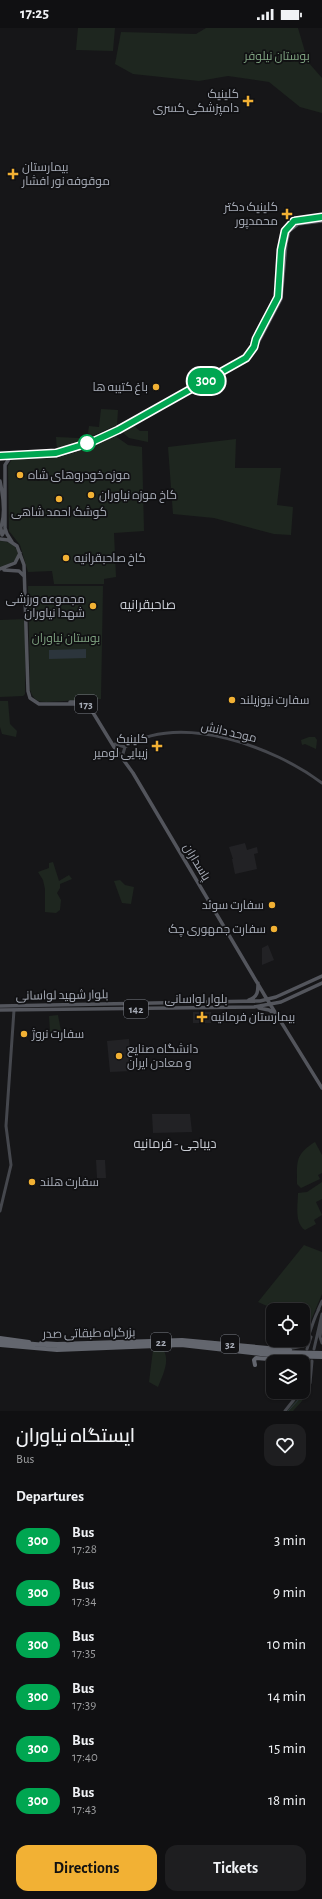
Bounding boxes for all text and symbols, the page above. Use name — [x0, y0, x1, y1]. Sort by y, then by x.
text: 17:25 — [20, 6, 49, 21]
park label: بوستان نیلوفر — [243, 50, 310, 63]
place label: کلینیک دامپزشکی کسری — [153, 88, 239, 117]
marker: کلینیک دامپزشکی کسری — [242, 95, 254, 107]
place label: بیمارستان موقوفه نور افشار — [21, 161, 110, 188]
marker: بیمارستان موقوفه نور افشار — [7, 168, 19, 180]
place label: کلینیک دکتر محمدپور — [223, 201, 278, 230]
marker: کلینیک دکتر محمدپور — [281, 208, 293, 220]
line badge: 300 — [183, 368, 229, 394]
text: 300 — [196, 374, 216, 388]
place label: باغ کتیبه ها — [93, 381, 148, 395]
marker: باغ کتیبه ها — [151, 382, 161, 392]
unlabelled marker — [78, 434, 96, 452]
place label: موزه خودروهای شاه — [28, 469, 130, 482]
marker: موزه خودروهای شاه — [15, 470, 25, 480]
place label: کاخ موزه نیاوران — [99, 489, 177, 503]
marker: کاخ موزه نیاوران — [86, 490, 96, 500]
marker: کوشک احمد شاهی — [54, 494, 64, 504]
place label: کوشک احمد شاهی — [11, 506, 107, 519]
place label: کاخ صاحبقرانیه — [74, 552, 146, 566]
marker: کاخ صاحبقرانیه — [61, 553, 71, 563]
place label: مجموعه ورزشی شهدا نیاوران — [6, 593, 85, 620]
district label: صاحبقرانیه — [120, 599, 176, 612]
marker: مجموعه ورزشی شهدا نیاوران — [88, 601, 98, 611]
park label: بوستان نیاوران — [32, 632, 100, 645]
place label: سفارت نیوزیلند — [240, 694, 309, 707]
road number: 173 — [75, 695, 97, 713]
marker: سفارت نیوزیلند — [227, 695, 237, 705]
street label: موحد دانش — [200, 720, 258, 745]
place label: کلینیک زیبایی لومیر — [93, 733, 148, 760]
marker: کلینیک زیبایی لومیر — [151, 740, 163, 752]
street label: پاسداران — [179, 841, 213, 885]
place label: سفارت سوئد — [202, 899, 264, 912]
marker: سفارت سوئد — [267, 900, 277, 910]
place label: سفارت جمهوری چک — [168, 923, 266, 938]
marker: سفارت جمهوری چک — [269, 924, 279, 934]
street label: بلوار شهید لواسانی — [16, 988, 108, 1003]
street label: بلوار لواسانی — [165, 993, 227, 1006]
road number: 142 — [124, 1000, 148, 1018]
marker: بیمارستان فرمانیه — [196, 1011, 208, 1023]
place label: بیمارستان فرمانیه — [211, 1011, 295, 1024]
place label: سفارت نروژ — [31, 1028, 84, 1041]
marker: سفارت نروژ — [19, 1029, 29, 1039]
place label: دانشگاه صنایع و معادن ایران — [127, 1043, 198, 1070]
marker: دانشگاه صنایع و معادن ایران — [114, 1051, 124, 1061]
district label: دیباجی - فرمانیه — [133, 1138, 217, 1151]
place label: سفارت هلند — [40, 1176, 99, 1189]
marker: سفارت هلند — [27, 1177, 37, 1187]
map controls — [266, 1303, 310, 1399]
button: locate — [266, 1303, 310, 1347]
street label: بزرگراه طبقاتی صدر — [42, 1326, 135, 1341]
road number: 22 — [151, 1333, 171, 1351]
road number: 32 — [221, 1335, 239, 1353]
button: layers — [266, 1355, 310, 1399]
button: heart — [264, 1424, 306, 1466]
text: ایستگاه نیاوران — [16, 1427, 135, 1446]
text: Bus — [16, 1453, 34, 1466]
text: Departures — [16, 1489, 84, 1504]
text: Bus — [72, 1525, 94, 1540]
text: 3 min — [274, 1533, 306, 1548]
text: 300 — [28, 1534, 48, 1548]
text: 17:28 — [72, 1543, 97, 1556]
text: Bus — [72, 1577, 94, 1592]
text: 9 min — [273, 1585, 306, 1600]
text: 300 — [28, 1586, 48, 1600]
text: 17:34 — [72, 1595, 96, 1608]
text: Bus — [72, 1629, 94, 1644]
text: 10 min — [267, 1637, 306, 1652]
text: 300 — [28, 1638, 48, 1652]
text: 17:35 — [72, 1647, 96, 1660]
text: Bus — [72, 1681, 94, 1696]
text: 14 min — [268, 1689, 306, 1704]
text: 300 — [28, 1690, 48, 1704]
text: 17:39 — [72, 1699, 96, 1712]
text: Bus — [72, 1733, 94, 1748]
text: 15 min — [269, 1741, 306, 1756]
text: 300 — [28, 1742, 48, 1756]
text: 17:40 — [72, 1751, 98, 1764]
text: Bus — [72, 1785, 94, 1800]
text: 18 min — [268, 1793, 306, 1808]
text: 300 — [28, 1794, 48, 1808]
text: 17:43 — [72, 1803, 96, 1816]
button: Directions — [16, 1845, 157, 1891]
button: Tickets — [165, 1845, 306, 1891]

